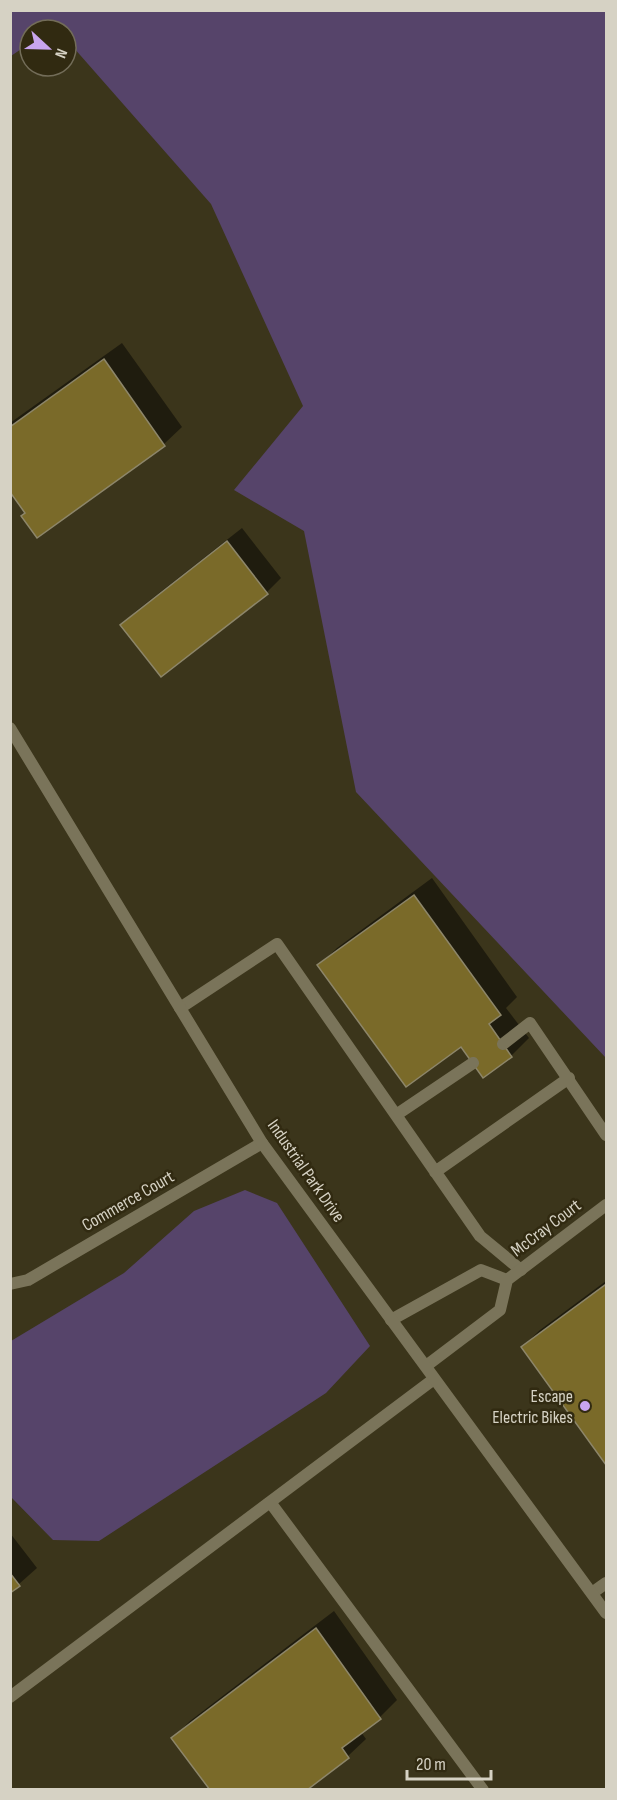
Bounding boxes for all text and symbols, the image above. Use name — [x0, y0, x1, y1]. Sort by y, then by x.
north arrow — [18, 18, 78, 78]
text: N — [50, 46, 71, 61]
street label: Industrial Park Drive — [263, 1116, 349, 1226]
street label: Commerce Court — [78, 1166, 178, 1236]
street label: McCray Court — [507, 1194, 586, 1261]
place label: Escape Electric Bikes — [492, 1386, 573, 1428]
marker: Escape Electric Bikes — [578, 1399, 592, 1413]
scale bar — [407, 1743, 491, 1781]
text: 20 m — [416, 1754, 446, 1775]

